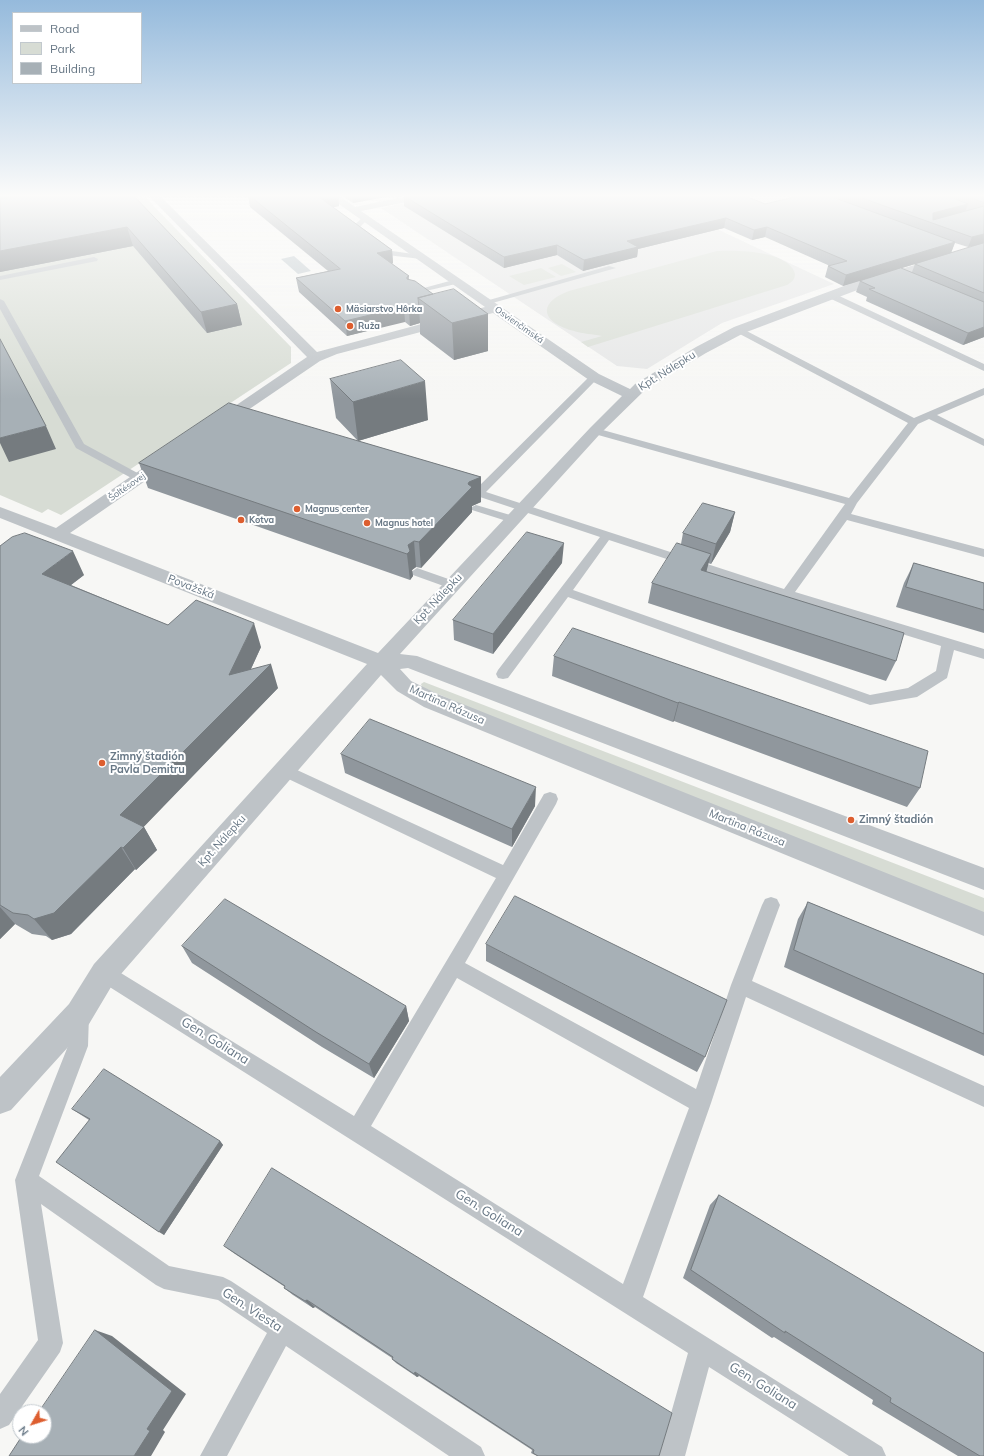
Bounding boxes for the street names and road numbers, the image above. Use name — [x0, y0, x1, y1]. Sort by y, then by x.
street label: Osvienčimská — [492, 304, 546, 346]
street label: Kpt. Nálepku — [636, 348, 698, 394]
street label: Šoltésovej — [107, 470, 147, 504]
street label: Kpt. Nálepku — [411, 571, 465, 627]
street label: Považská — [166, 572, 216, 602]
street label: Martina Rázusa — [407, 682, 487, 728]
street label: Martina Rázusa — [707, 807, 787, 849]
street label: Kpt. Nálepku — [195, 812, 249, 870]
street label: Gen. Goliana — [178, 1014, 252, 1068]
street label: Gen. Goliana — [452, 1186, 526, 1240]
street label: Gen. Viesta — [219, 1285, 285, 1335]
street label: Gen. Goliana — [726, 1359, 800, 1413]

